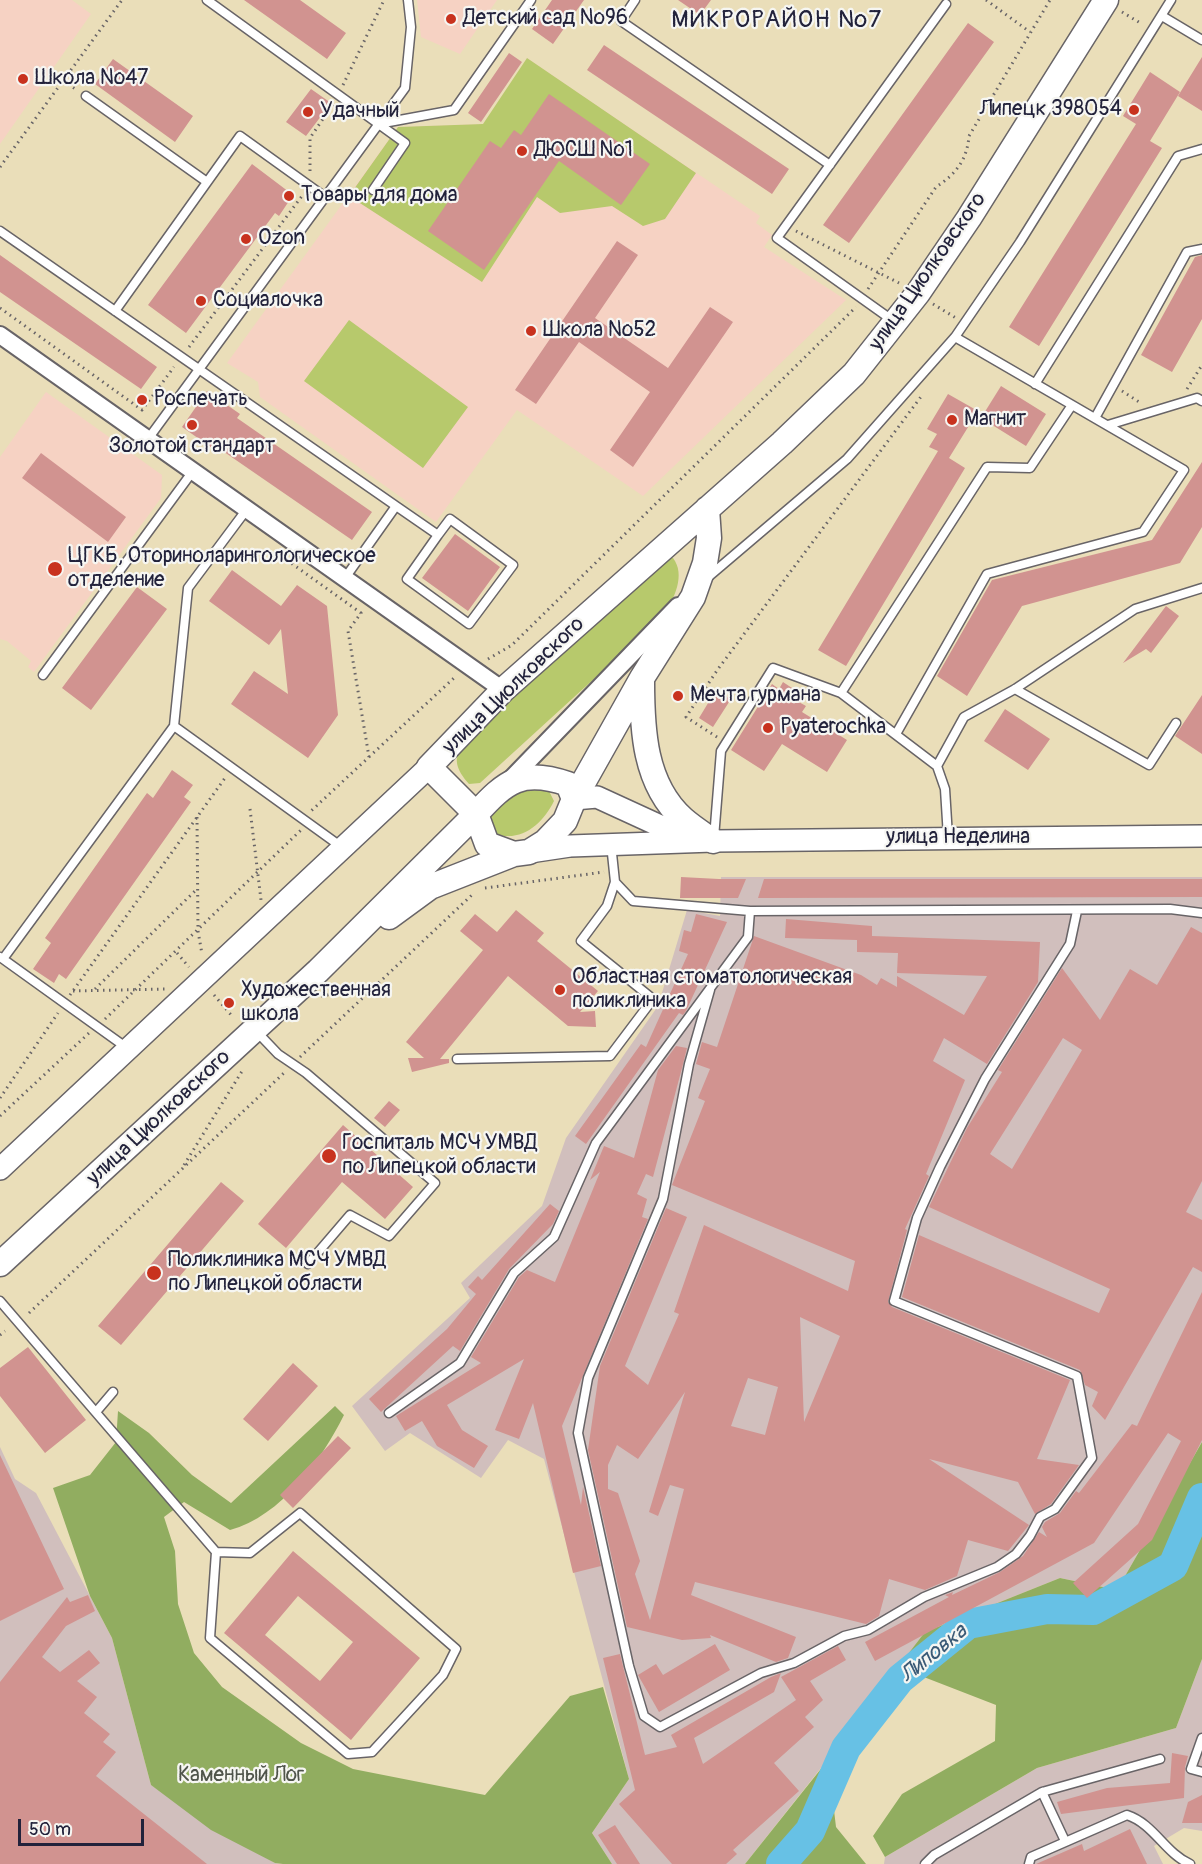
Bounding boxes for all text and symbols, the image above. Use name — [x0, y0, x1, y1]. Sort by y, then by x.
place label: Детский сад №96 — [463, 6, 628, 32]
district label: МИКРОРАЙОН №7 — [671, 7, 883, 35]
marker: Детский сад №96 — [444, 12, 458, 26]
place label: Школа №47 — [35, 66, 148, 92]
marker: Школа №47 — [16, 72, 30, 86]
place label: Липецк 398054 — [979, 97, 1122, 123]
place label: Удачный — [320, 99, 400, 125]
marker: Липецк 398054 — [1127, 103, 1141, 117]
marker: Удачный — [301, 105, 315, 119]
place label: ДЮСШ №1 — [534, 138, 633, 164]
marker: ДЮСШ №1 — [515, 144, 529, 158]
place label: Товары для дома — [301, 183, 458, 209]
street label: улица Циолковского — [864, 188, 992, 356]
marker: Товары для дома — [282, 189, 296, 203]
place label: Ozon — [258, 226, 305, 252]
marker: Ozon — [239, 232, 253, 246]
place label: Социалочка — [213, 288, 323, 314]
marker: Социалочка — [194, 294, 208, 308]
place label: Школа №52 — [543, 318, 656, 344]
marker: Школа №52 — [524, 324, 538, 338]
place label: Роспечать — [154, 387, 248, 413]
marker: Роспечать — [135, 393, 149, 407]
place label: Магнит — [964, 407, 1026, 433]
marker: Магнит — [945, 413, 959, 427]
marker: Золотой стандарт — [185, 418, 199, 432]
place label: Золотой стандарт — [109, 434, 275, 460]
place label: ЦГКБ, Оториноларингологическое отделение — [68, 544, 376, 594]
marker: ЦГКБ, Оториноларингологическое отделение — [46, 560, 64, 578]
street label: улица Циолковского — [438, 612, 590, 760]
place label: Мечта гурмана — [690, 683, 821, 709]
marker: Мечта гурмана — [671, 689, 685, 703]
place label: Pyaterochka — [780, 715, 886, 741]
marker: Pyaterochka — [761, 721, 775, 735]
street label: улица Неделина — [886, 825, 1030, 851]
place label: Областная стоматологическая поликлиника — [572, 965, 852, 1015]
place label: Художественная школа — [241, 978, 391, 1028]
marker: Областная стоматологическая поликлиника — [553, 983, 567, 997]
marker: Художественная школа — [222, 996, 236, 1010]
street label: улица Циолковского — [82, 1045, 236, 1191]
place label: Госпиталь МСЧ УМВД по Липецкой области — [342, 1131, 537, 1181]
marker: Госпиталь МСЧ УМВД по Липецкой области — [320, 1147, 338, 1165]
place label: Поликлиника МСЧ УМВД по Липецкой области — [168, 1248, 386, 1298]
marker: Поликлиника МСЧ УМВД по Липецкой области — [145, 1264, 163, 1282]
water label: Липовка — [895, 1619, 973, 1689]
park label: Каменный Лог — [178, 1763, 304, 1789]
scale bar — [21, 1807, 147, 1845]
text: 50 m — [29, 1818, 71, 1841]

